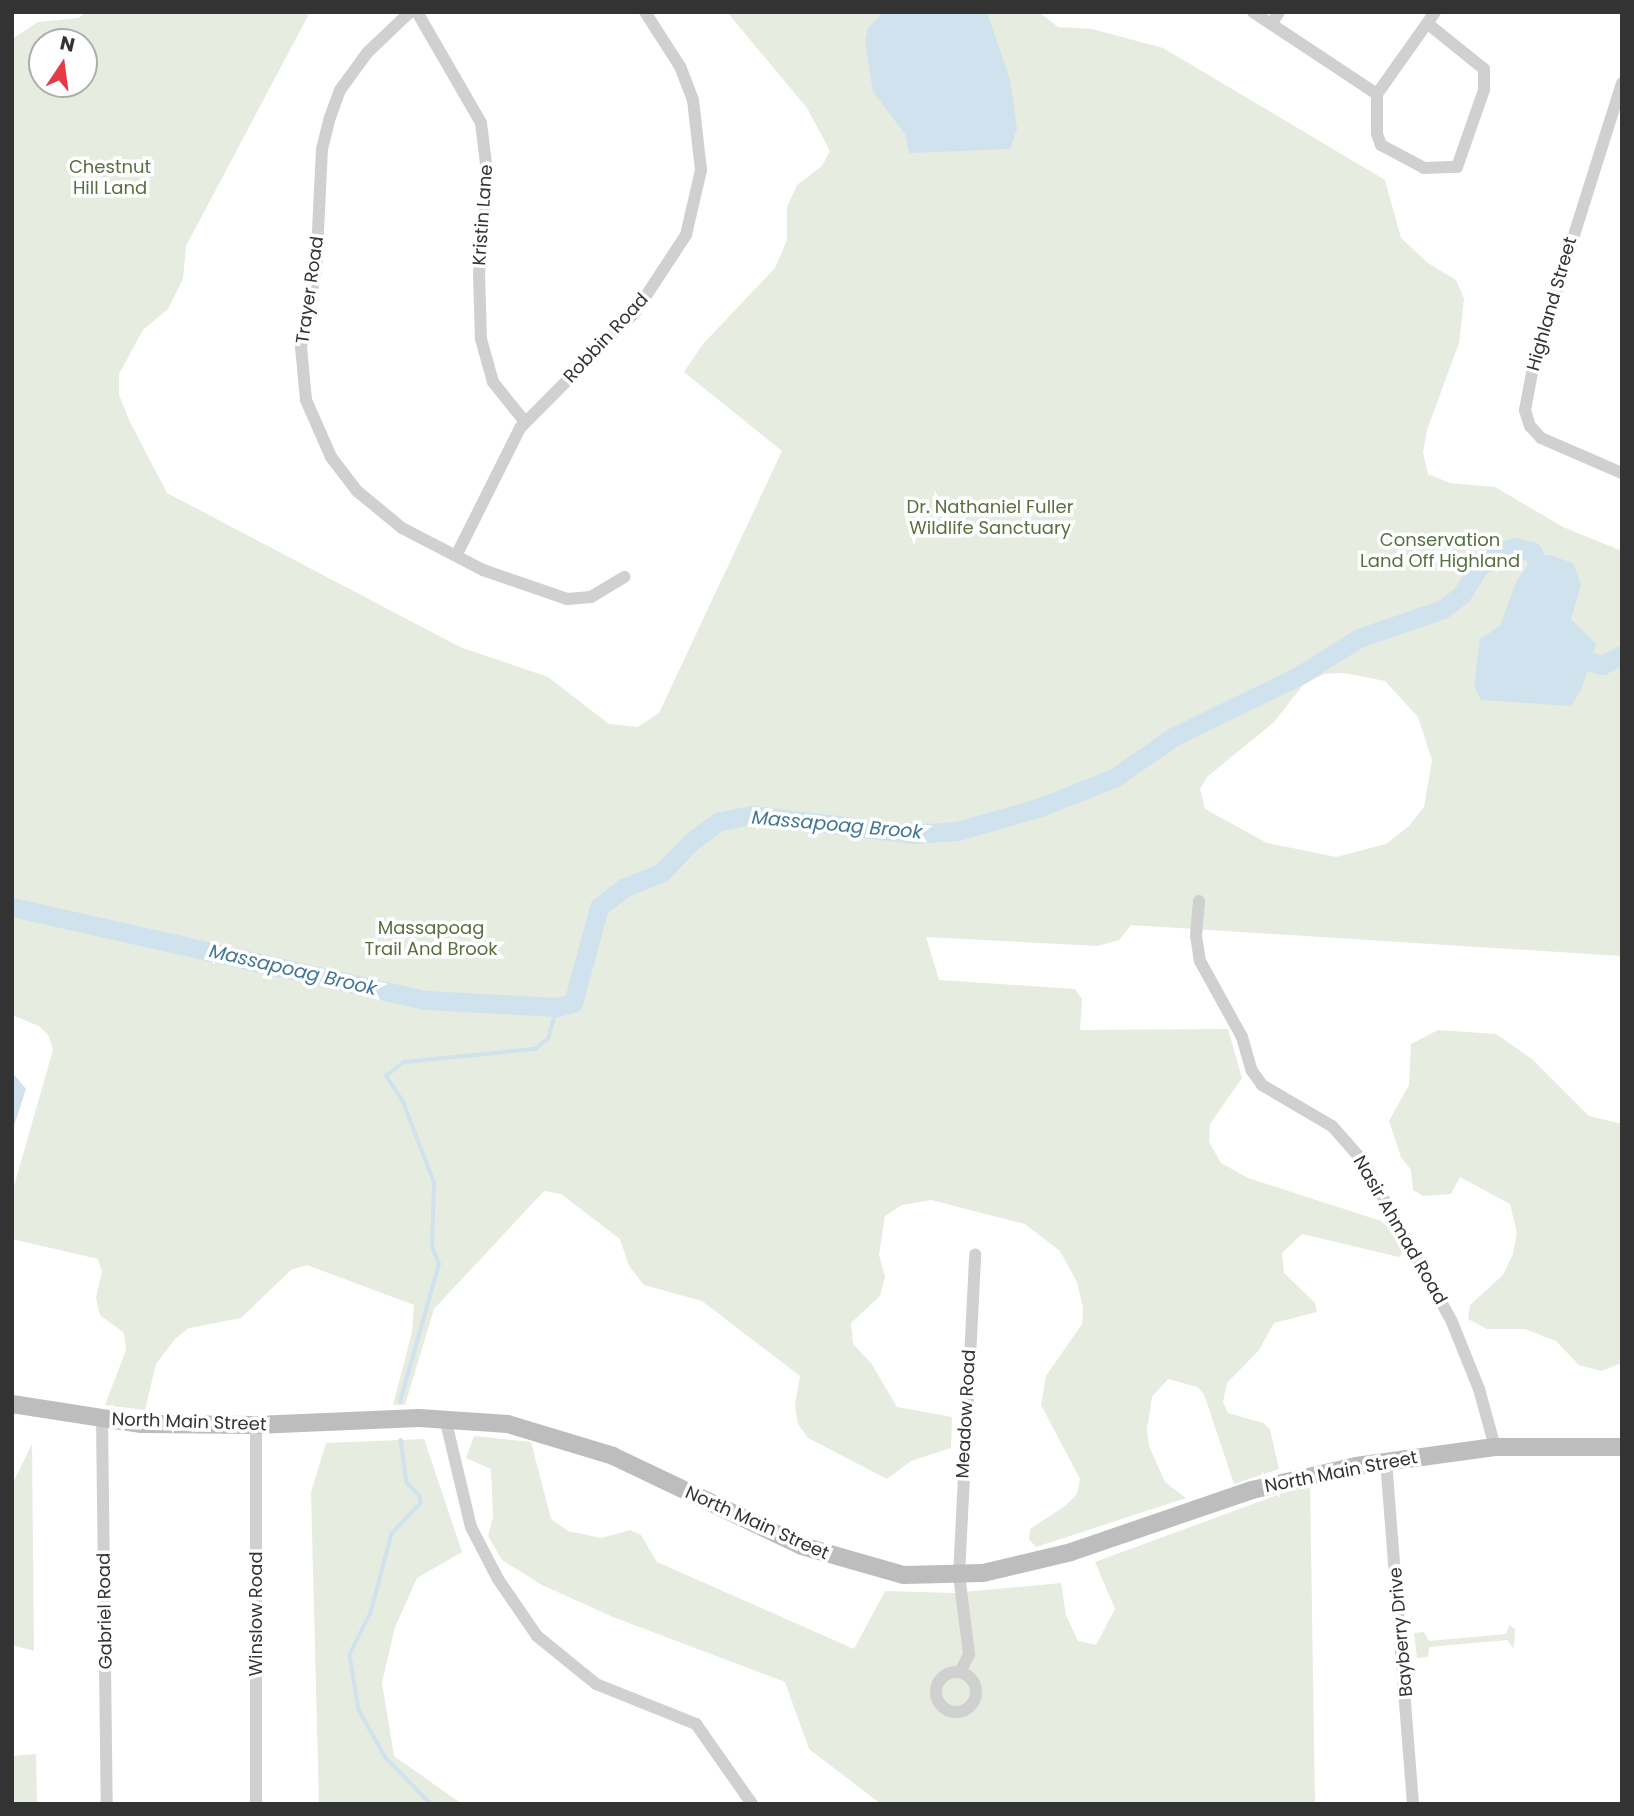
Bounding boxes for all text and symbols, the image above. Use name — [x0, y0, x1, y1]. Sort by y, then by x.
north arrow — [28, 28, 98, 98]
text: N — [57, 29, 77, 59]
park label: Chestnut Hill Land — [69, 157, 151, 200]
street label: Kristin Lane — [469, 164, 497, 266]
street label: Trayer Road — [292, 235, 328, 345]
street label: Highland Street — [1523, 235, 1581, 373]
street label: Robbin Road — [559, 289, 653, 387]
park label: Dr. Nathaniel Fuller Wildlife Sanctuary — [907, 497, 1073, 540]
park label: Conservation Land Off Highland — [1360, 530, 1520, 572]
water label: Massapoag Brook — [751, 806, 923, 844]
park label: Massapoag Trail And Brook — [365, 918, 497, 960]
water label: Massapoag Brook — [207, 940, 379, 1000]
street label: Nasir Ahmad Road — [1349, 1152, 1451, 1308]
street label: Meadow Road — [952, 1349, 980, 1479]
street label: North Main Street — [111, 1409, 267, 1435]
street label: North Main Street — [1263, 1447, 1419, 1497]
street label: North Main Street — [682, 1482, 832, 1564]
street label: Winslow Road — [245, 1551, 267, 1677]
street label: Gabriel Road — [93, 1552, 117, 1670]
street label: Bayberry Drive — [1385, 1566, 1417, 1698]

